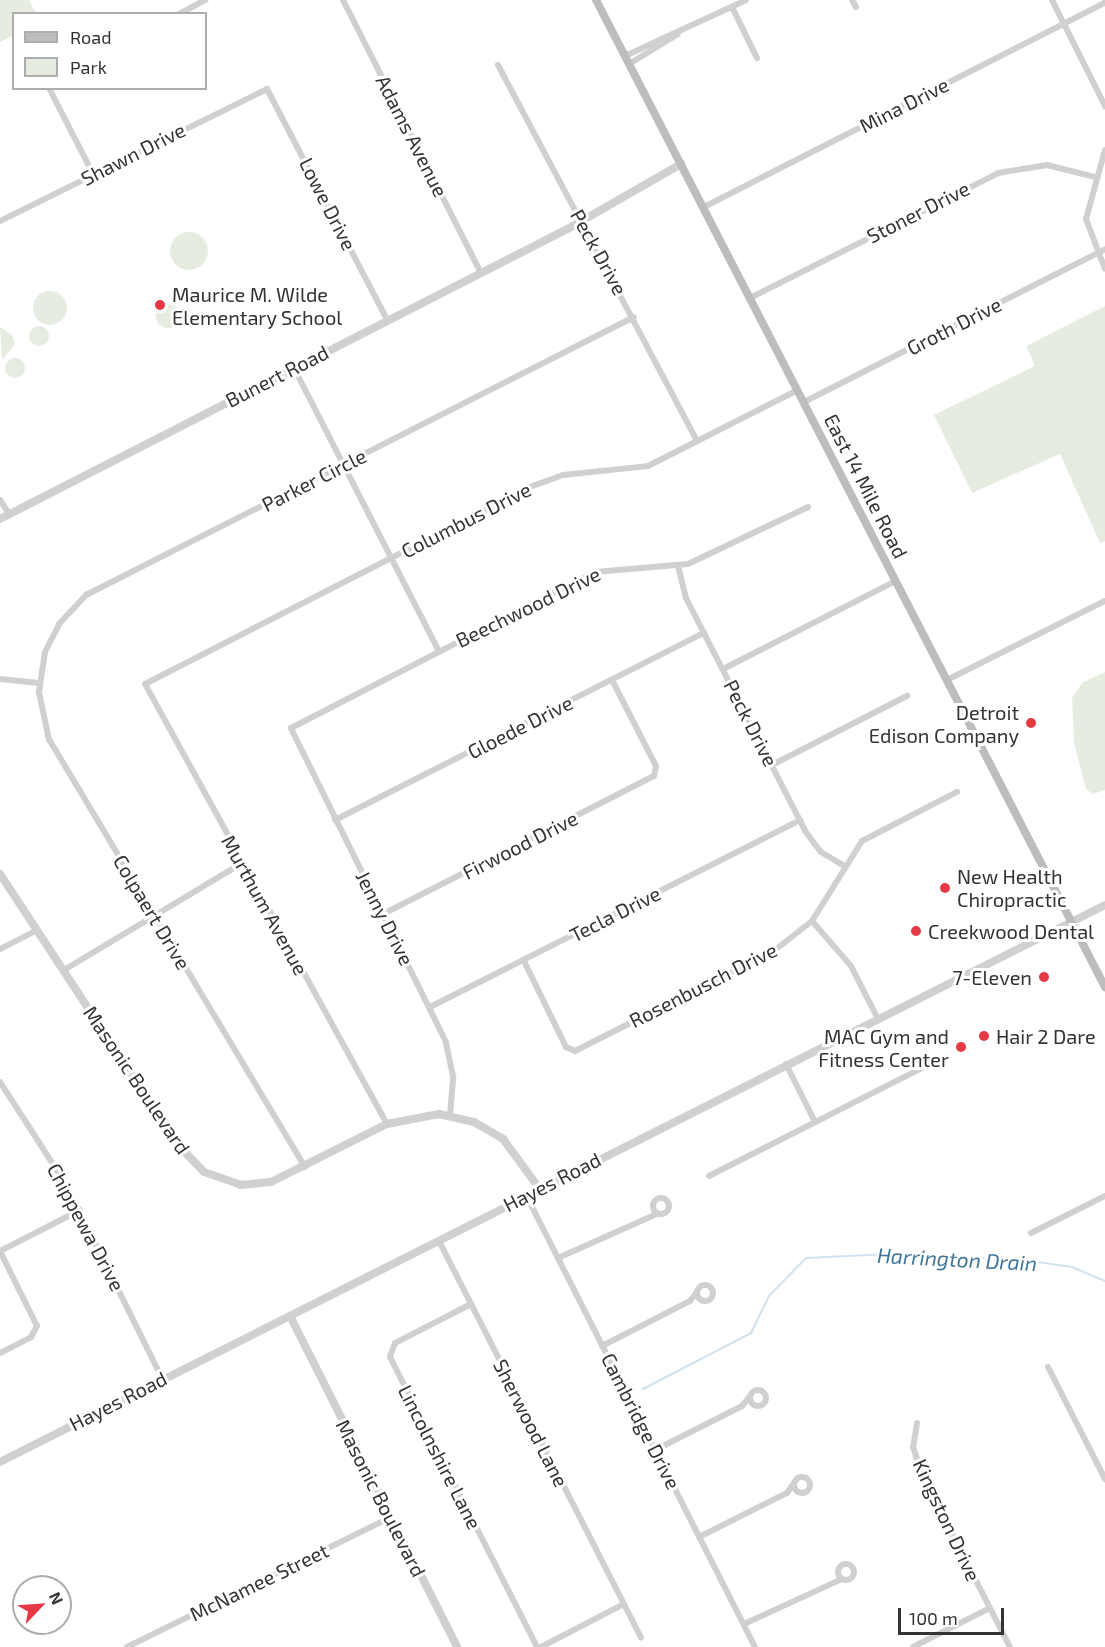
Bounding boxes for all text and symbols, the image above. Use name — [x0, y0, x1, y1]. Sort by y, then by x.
legend — [12, 12, 207, 90]
text: Road — [70, 26, 111, 48]
text: Park — [70, 56, 107, 78]
street label: Adams Avenue — [371, 71, 453, 201]
street label: Mina Drive — [855, 72, 953, 138]
street label: Shawn Drive — [77, 117, 189, 191]
street label: Lowe Drive — [294, 154, 362, 254]
street label: Stoner Drive — [862, 176, 974, 248]
street label: Peck Drive — [566, 205, 632, 299]
place label: Maurice M. Wilde Elementary School — [172, 282, 343, 329]
street label: Groth Drive — [903, 292, 1005, 360]
marker: Maurice M. Wilde Elementary School — [153, 298, 167, 312]
street label: Bunert Road — [222, 340, 332, 412]
street label: East 14 Mile Road — [819, 410, 913, 562]
street label: Parker Circle — [258, 443, 370, 517]
street label: Columbus Drive — [397, 477, 535, 563]
street label: Beechwood Drive — [452, 562, 604, 652]
street label: Peck Drive — [719, 676, 783, 770]
street label: Gloede Drive — [463, 690, 577, 764]
place label: Detroit Edison Company — [869, 700, 1019, 747]
marker: Detroit Edison Company — [1024, 716, 1038, 730]
street label: Firwood Drive — [458, 806, 582, 884]
street label: Murthum Avenue — [217, 831, 313, 979]
street label: Colpaert Drive — [108, 850, 196, 974]
place label: New Health Chiropractic — [957, 864, 1067, 911]
street label: Jenny Drive — [351, 867, 419, 969]
street label: Tecla Drive — [566, 881, 664, 947]
marker: New Health Chiropractic — [938, 881, 952, 895]
place label: Creekwood Dental — [928, 919, 1094, 943]
marker: Creekwood Dental — [909, 924, 923, 938]
street label: Rosenbusch Drive — [625, 937, 781, 1033]
place label: 7-Eleven — [953, 965, 1032, 989]
marker: 7-Eleven — [1037, 970, 1051, 984]
street label: Masonic Boulevard — [79, 1001, 195, 1159]
place label: MAC Gym and Fitness Center — [818, 1024, 949, 1071]
place label: Hair 2 Dare — [996, 1024, 1096, 1048]
marker: Hair 2 Dare — [977, 1029, 991, 1043]
marker: MAC Gym and Fitness Center — [954, 1040, 968, 1054]
street label: Hayes Road — [499, 1147, 605, 1217]
street label: Chippewa Drive — [42, 1159, 130, 1295]
water label: Harrington Drain — [876, 1242, 1038, 1276]
street label: Cambridge Drive — [596, 1349, 686, 1493]
street label: Sherwood Lane — [488, 1355, 574, 1491]
street label: Hayes Road — [65, 1366, 171, 1436]
street label: Lincolnshire Lane — [393, 1381, 487, 1533]
street label: Masonic Boulevard — [331, 1415, 431, 1581]
street label: Kingston Drive — [908, 1455, 986, 1585]
street label: McNamee Street — [186, 1538, 332, 1626]
north arrow — [12, 1575, 72, 1635]
text: N — [46, 1589, 68, 1607]
scale bar — [901, 1596, 1008, 1634]
text: 100 m — [909, 1607, 958, 1629]

